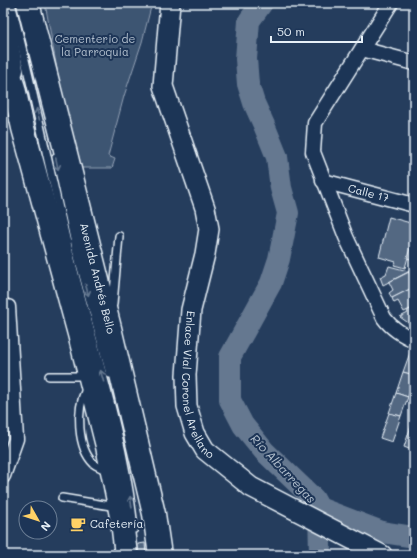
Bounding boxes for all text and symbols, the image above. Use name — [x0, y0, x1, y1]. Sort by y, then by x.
scale bar — [271, 18, 362, 44]
text: 50 m — [277, 23, 305, 39]
park label: Cementerio de la Parroquia — [55, 31, 136, 59]
one-way arrow — [33, 107, 41, 120]
one-way arrow — [54, 157, 62, 170]
street label: Calle 17 — [347, 180, 391, 205]
street label: Avenida Andrés Bello — [77, 221, 119, 336]
one-way arrow — [84, 283, 91, 296]
street label: Enlace Vial Coronel Arellano — [179, 310, 218, 462]
one-way arrow — [98, 369, 106, 382]
water label: Río Albarregas — [248, 430, 320, 506]
one-way arrow — [127, 496, 135, 509]
north arrow — [18, 500, 58, 540]
cafe icon: Cafetería — [69, 515, 87, 533]
place label: Cafetería — [90, 516, 143, 531]
text: N — [38, 519, 55, 535]

